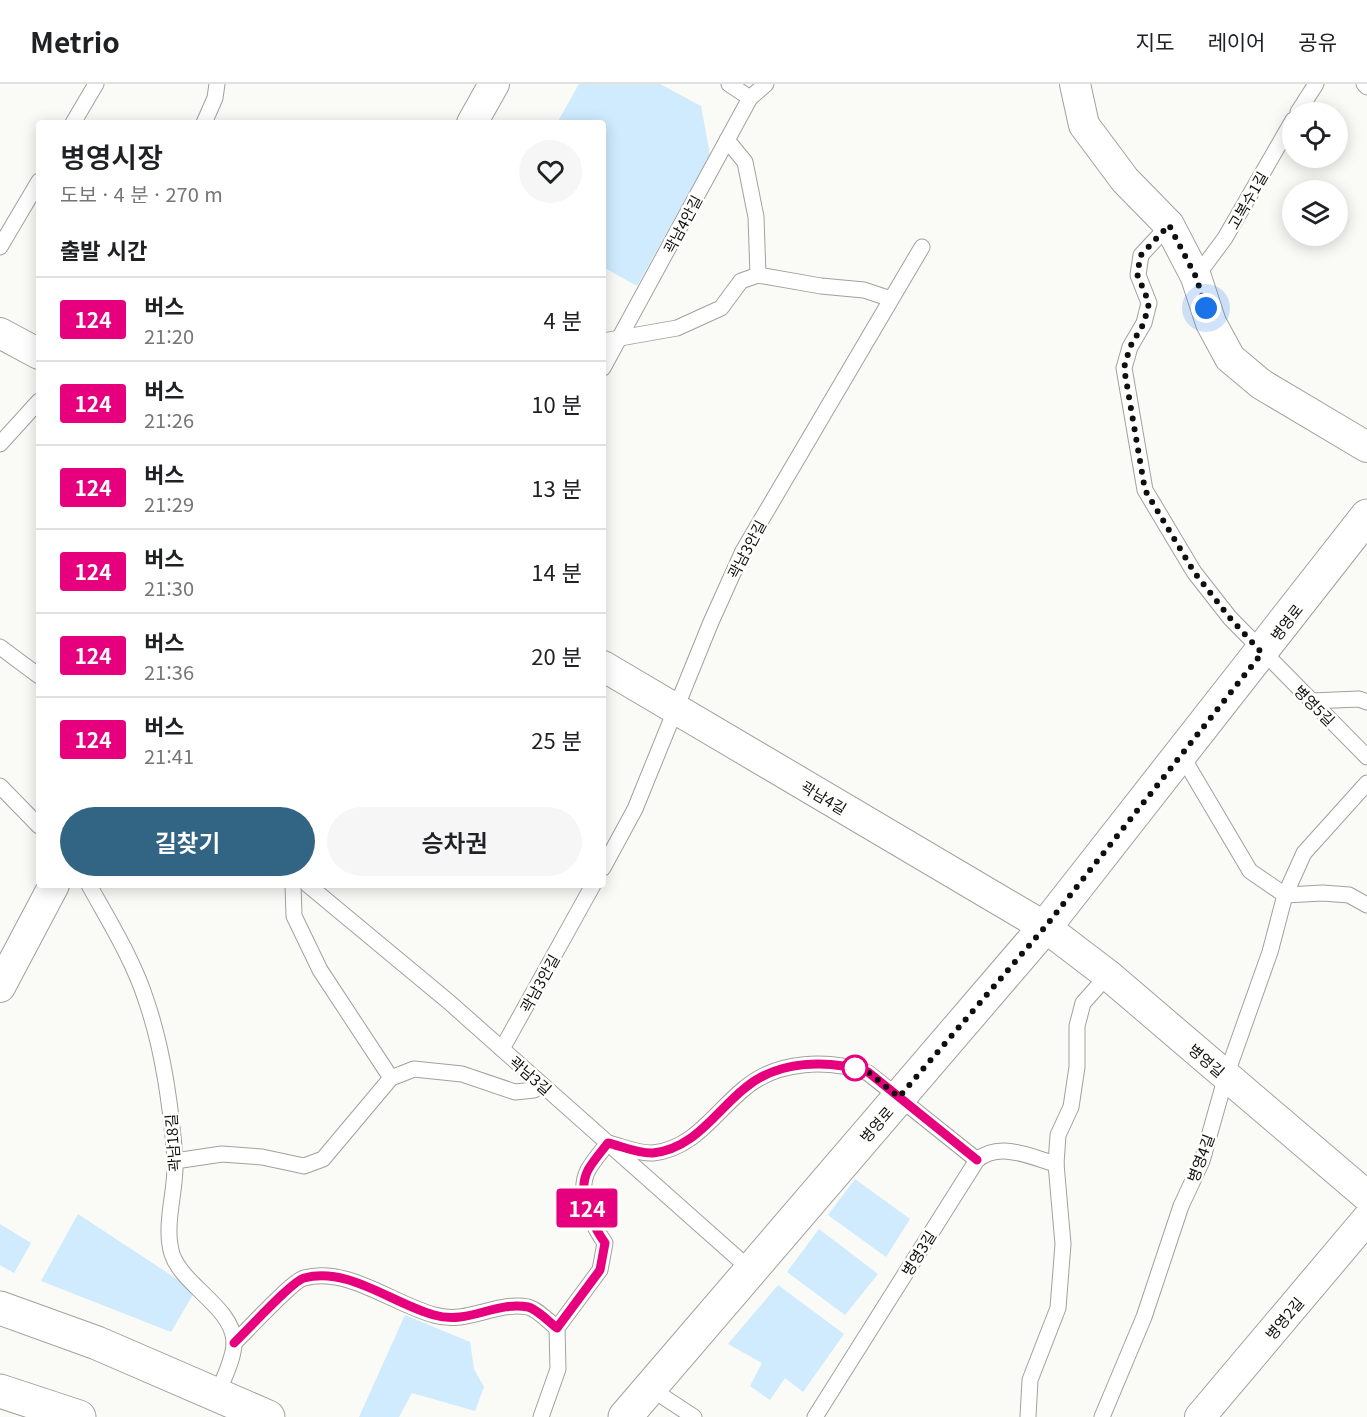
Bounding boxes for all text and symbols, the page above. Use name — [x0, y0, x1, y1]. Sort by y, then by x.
text: Metrio — [30, 21, 120, 61]
text: 지도 — [1136, 26, 1174, 56]
text: 레이어 — [1207, 26, 1265, 56]
text: 공유 — [1298, 26, 1337, 56]
map controls — [1282, 102, 1348, 246]
button: locate — [1282, 102, 1348, 168]
text: 병영시장 — [60, 136, 163, 176]
button: heart — [519, 140, 582, 203]
street label: 고복수1길 — [1222, 167, 1272, 233]
text: 도보 · 4 분 · 270 m — [60, 179, 223, 208]
button: layers — [1282, 180, 1348, 246]
street label: 곽남4안길 — [658, 191, 706, 257]
text: 출발 시간 — [60, 233, 147, 265]
text: 버스 — [144, 289, 184, 321]
your location — [1191, 293, 1221, 323]
text: 4 분 — [543, 303, 582, 335]
text: 124 — [74, 304, 112, 334]
text: 21:20 — [144, 321, 194, 350]
text: 버스 — [144, 373, 184, 405]
text: 10 분 — [531, 387, 582, 419]
text: 124 — [74, 388, 112, 418]
text: 21:26 — [144, 405, 194, 434]
text: 버스 — [144, 457, 184, 489]
text: 13 분 — [531, 471, 582, 503]
text: 124 — [74, 472, 112, 502]
text: 21:29 — [144, 489, 194, 518]
street label: 곽남3안길 — [722, 516, 770, 582]
text: 버스 — [144, 541, 184, 573]
text: 14 분 — [531, 555, 582, 587]
text: 124 — [74, 556, 112, 586]
text: 21:30 — [144, 573, 194, 602]
street label: 병영로 — [1265, 599, 1307, 645]
text: 버스 — [144, 625, 184, 657]
text: 20 분 — [531, 639, 582, 671]
text: 124 — [74, 640, 112, 670]
text: 21:36 — [144, 657, 194, 686]
street label: 병영5길 — [1290, 680, 1340, 730]
text: 버스 — [144, 709, 184, 741]
text: 25 분 — [531, 723, 582, 755]
text: 124 — [74, 724, 112, 754]
text: 21:41 — [144, 741, 194, 770]
street label: 곽남4길 — [797, 775, 851, 819]
button: 길찾기 — [60, 807, 315, 876]
button: 승차권 — [327, 807, 582, 876]
street label: 곽남3안길 — [514, 950, 564, 1016]
street label: 병영길 — [1184, 1038, 1230, 1082]
street label: 곽남3길 — [505, 1051, 557, 1099]
unlabelled marker — [842, 1055, 868, 1081]
street label: 병영로 — [854, 1101, 898, 1147]
street label: 곽남18길 — [160, 1113, 184, 1173]
street label: 병영4길 — [1182, 1131, 1218, 1185]
line badge: 124 — [552, 1188, 622, 1228]
text: 124 — [568, 1193, 606, 1223]
street label: 병영3길 — [896, 1226, 940, 1280]
street label: 병영2길 — [1260, 1292, 1308, 1344]

